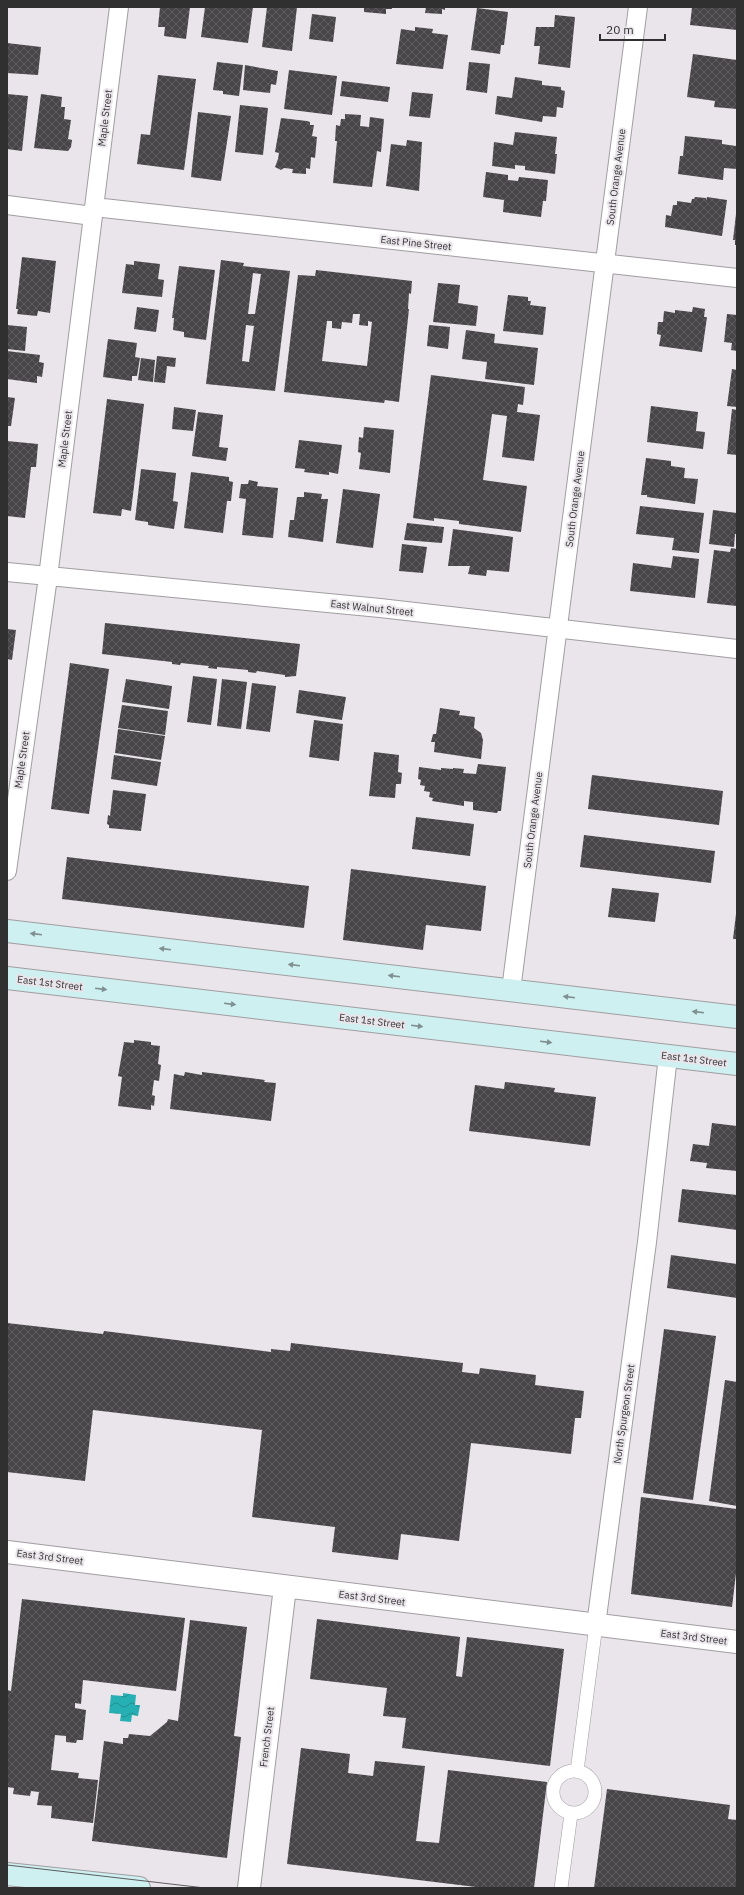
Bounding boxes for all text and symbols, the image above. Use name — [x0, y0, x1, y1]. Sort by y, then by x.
scale bar — [600, 16, 665, 42]
text: 20 m — [606, 22, 634, 37]
street label: Maple Street — [95, 88, 115, 147]
street label: South Orange Avenue — [604, 128, 628, 226]
street label: East Pine Street — [380, 233, 453, 253]
street label: Maple Street — [55, 409, 75, 468]
street label: South Orange Avenue — [563, 450, 587, 548]
street label: East Walnut Street — [330, 597, 415, 619]
street label: Maple Street — [12, 730, 32, 789]
street label: South Orange Avenue — [521, 771, 545, 869]
one-way arrow — [30, 931, 42, 937]
one-way arrow — [159, 946, 171, 953]
one-way arrow — [288, 962, 300, 968]
street label: East 1st Street — [16, 973, 84, 994]
one-way arrow — [388, 973, 400, 980]
one-way arrow — [95, 986, 107, 992]
one-way arrow — [563, 994, 575, 1000]
one-way arrow — [224, 1001, 236, 1007]
one-way arrow — [692, 1009, 704, 1015]
street label: East 1st Street — [338, 1011, 406, 1032]
one-way arrow — [411, 1023, 423, 1029]
one-way arrow — [540, 1038, 552, 1045]
street label: East 1st Street — [660, 1049, 728, 1070]
street label: North Spurgeon Street — [611, 1363, 637, 1465]
street label: East 3rd Street — [16, 1546, 85, 1568]
street label: East 3rd Street — [338, 1587, 407, 1609]
street label: East 3rd Street — [660, 1626, 729, 1648]
street label: French Street — [257, 1706, 277, 1768]

